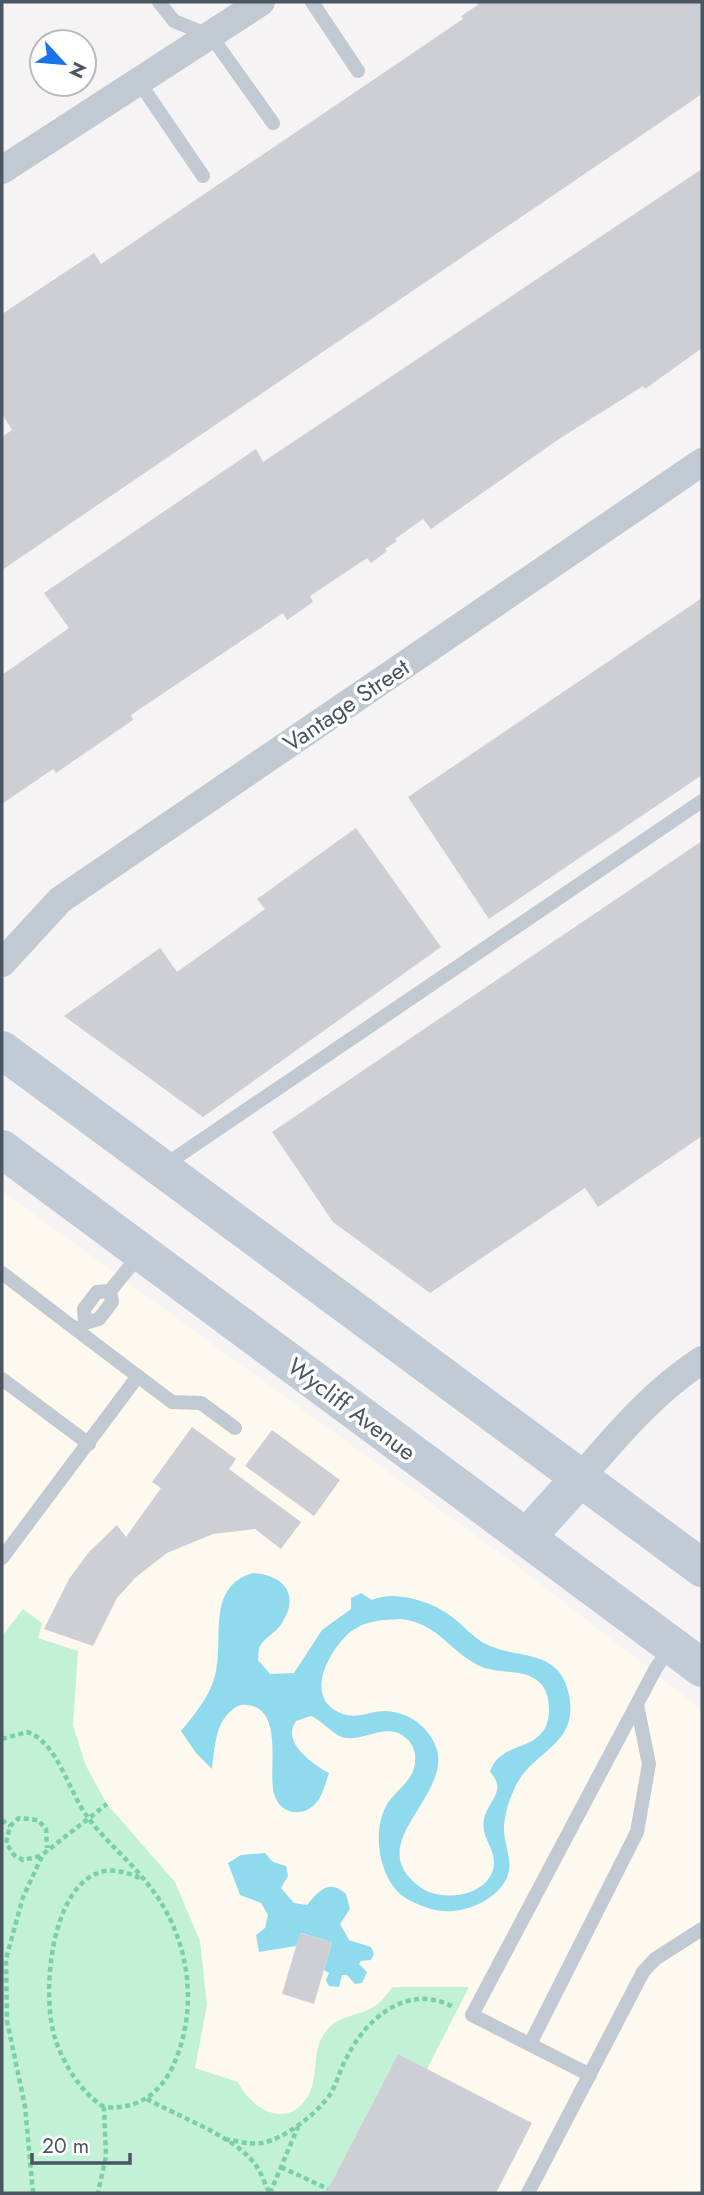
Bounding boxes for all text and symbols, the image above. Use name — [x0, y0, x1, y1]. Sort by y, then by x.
north arrow — [28, 28, 98, 98]
text: N — [62, 58, 93, 83]
street label: Vantage Street — [276, 650, 416, 760]
street label: Wycliff Avenue — [280, 1349, 424, 1469]
scale bar — [32, 2122, 130, 2166]
text: 20 m — [42, 2131, 89, 2161]

